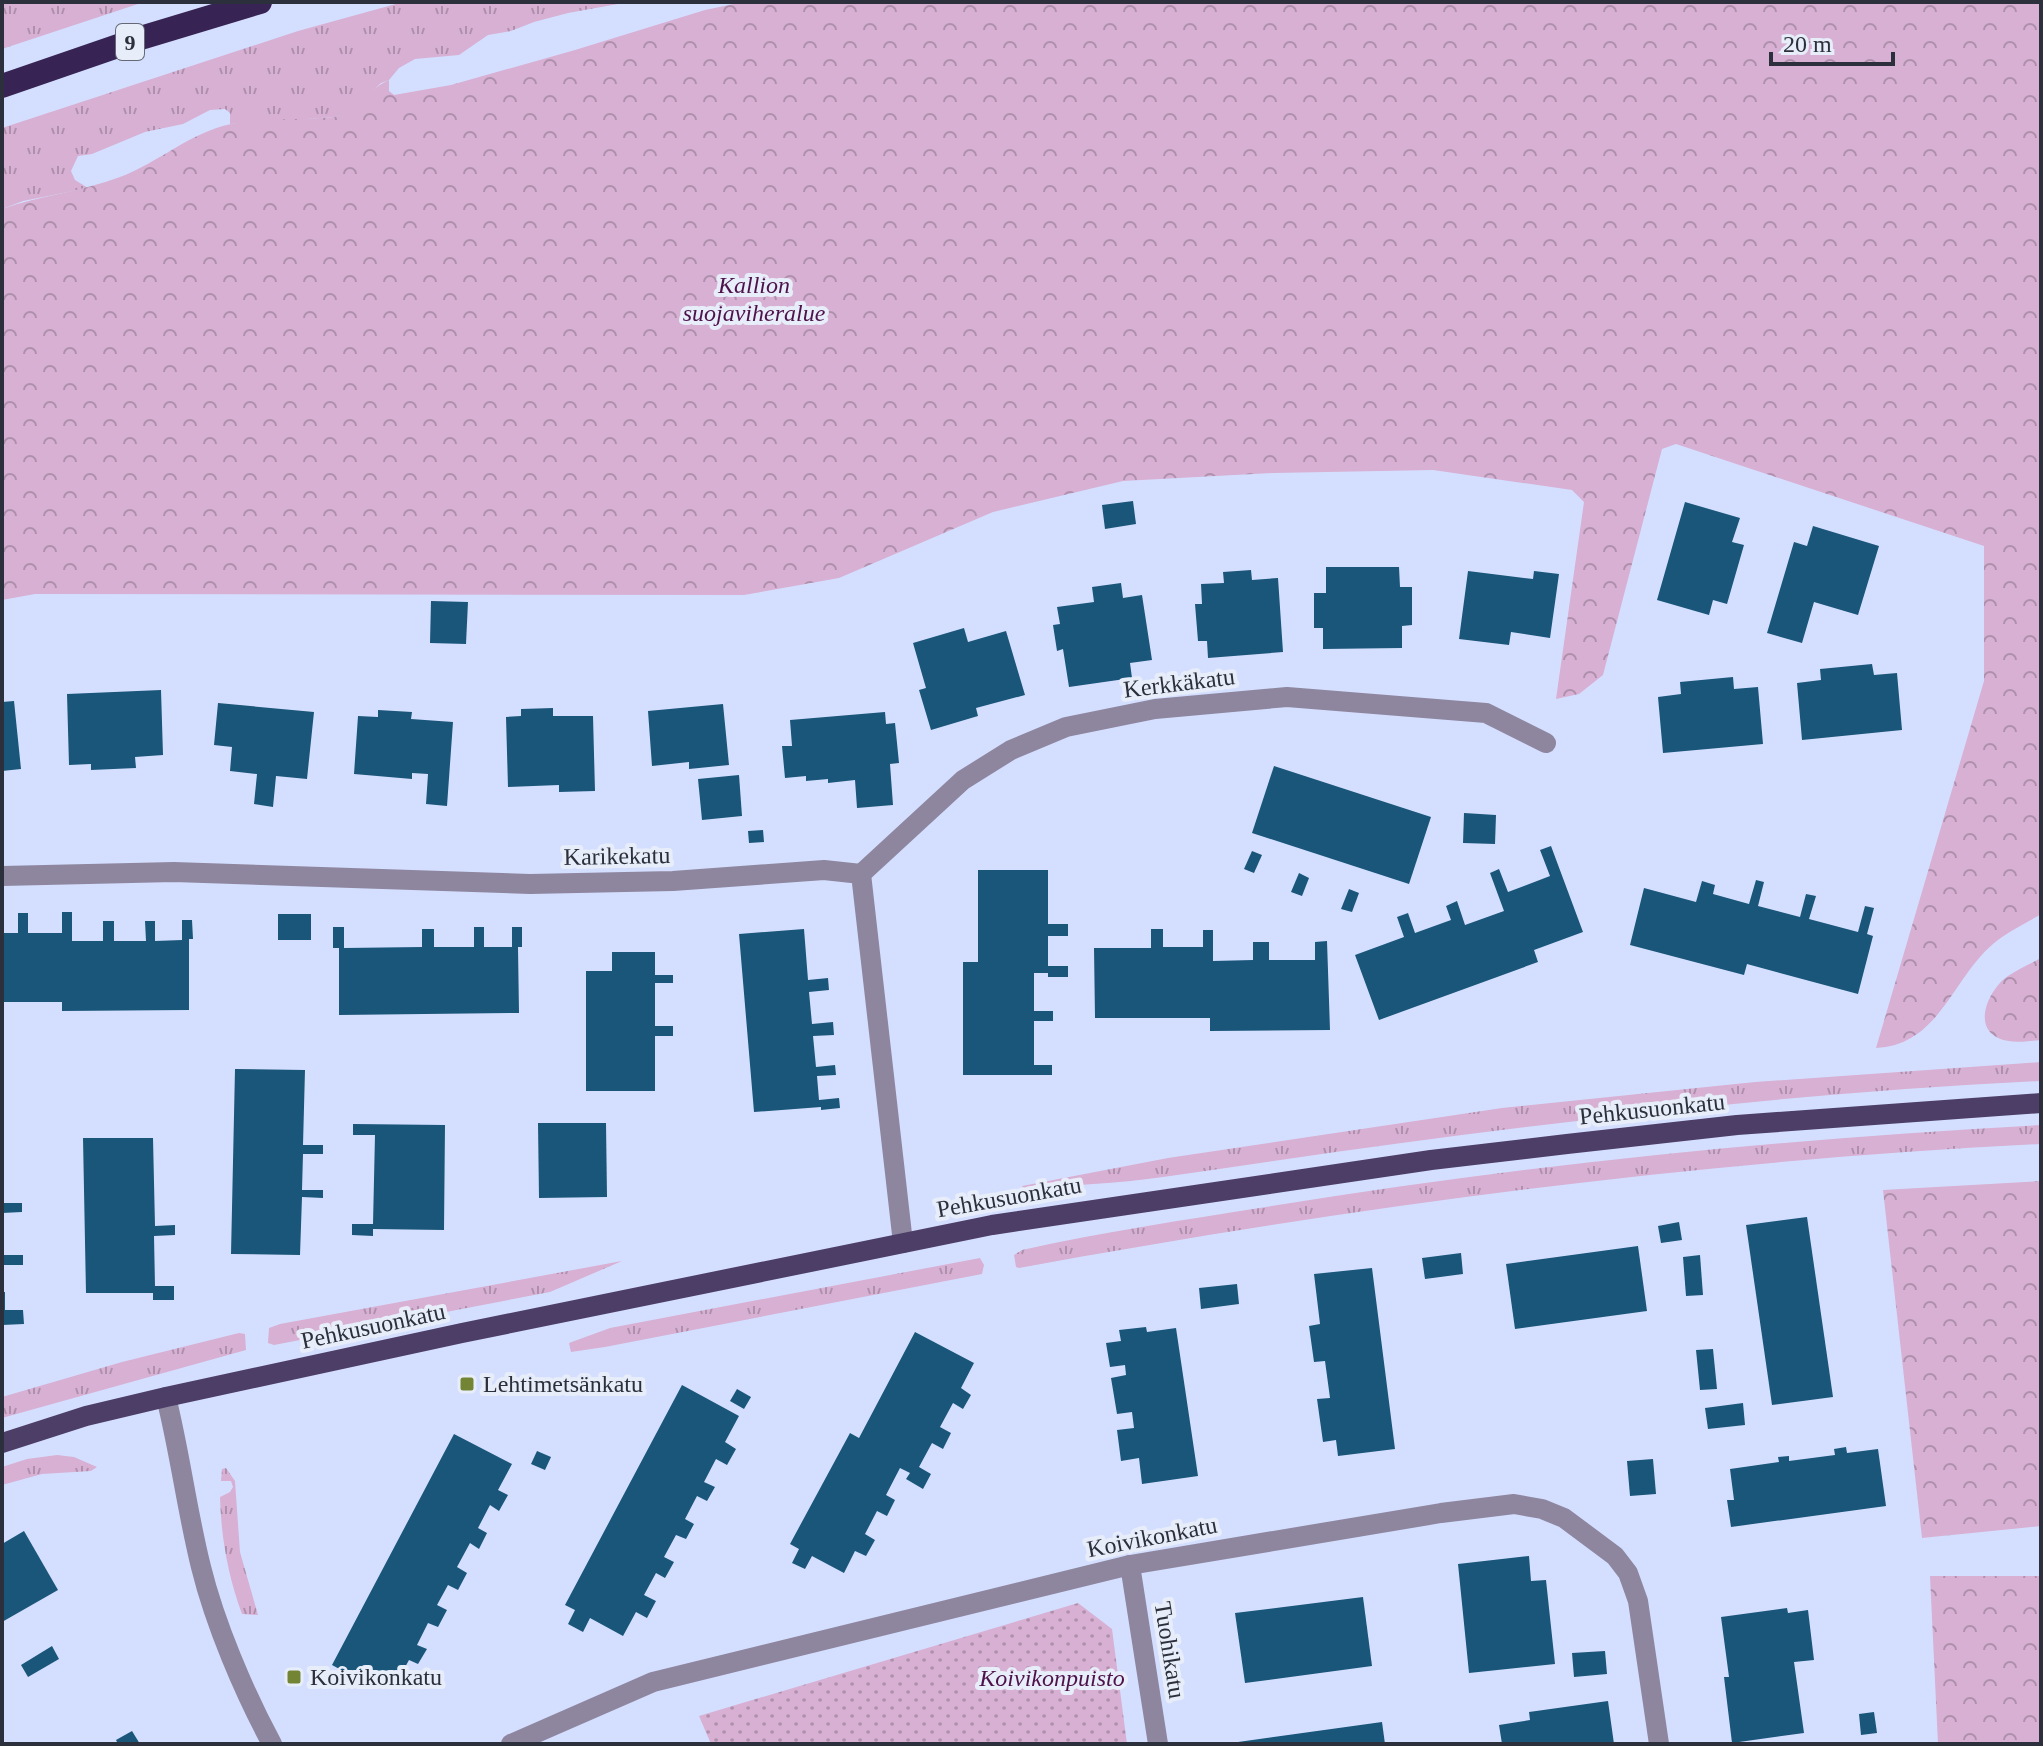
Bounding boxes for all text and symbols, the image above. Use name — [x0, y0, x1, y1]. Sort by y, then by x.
scale bar — [1771, 16, 1893, 66]
road number: 9 — [116, 24, 144, 60]
text: 20 m — [1783, 31, 1832, 57]
park label: Kallion suojaviheralue — [683, 272, 826, 326]
street label: Kerkkäkatu — [1122, 663, 1236, 703]
street label: Karikekatu — [563, 842, 671, 870]
street label: Pehkusuonkatu — [1578, 1088, 1726, 1130]
street label: Pehkusuonkatu — [935, 1171, 1083, 1223]
street label: Pehkusuonkatu — [299, 1298, 447, 1354]
place label: Lehtimetsänkatu — [483, 1371, 643, 1397]
marker: Lehtimetsänkatu — [458, 1375, 476, 1393]
street label: Koivikonkatu — [1085, 1512, 1219, 1562]
street label: Tuohikatu — [1150, 1600, 1190, 1700]
place label: Koivikonkatu — [310, 1664, 442, 1690]
park label: Koivikonpuisto — [978, 1665, 1125, 1691]
marker: Koivikonkatu — [285, 1668, 303, 1686]

